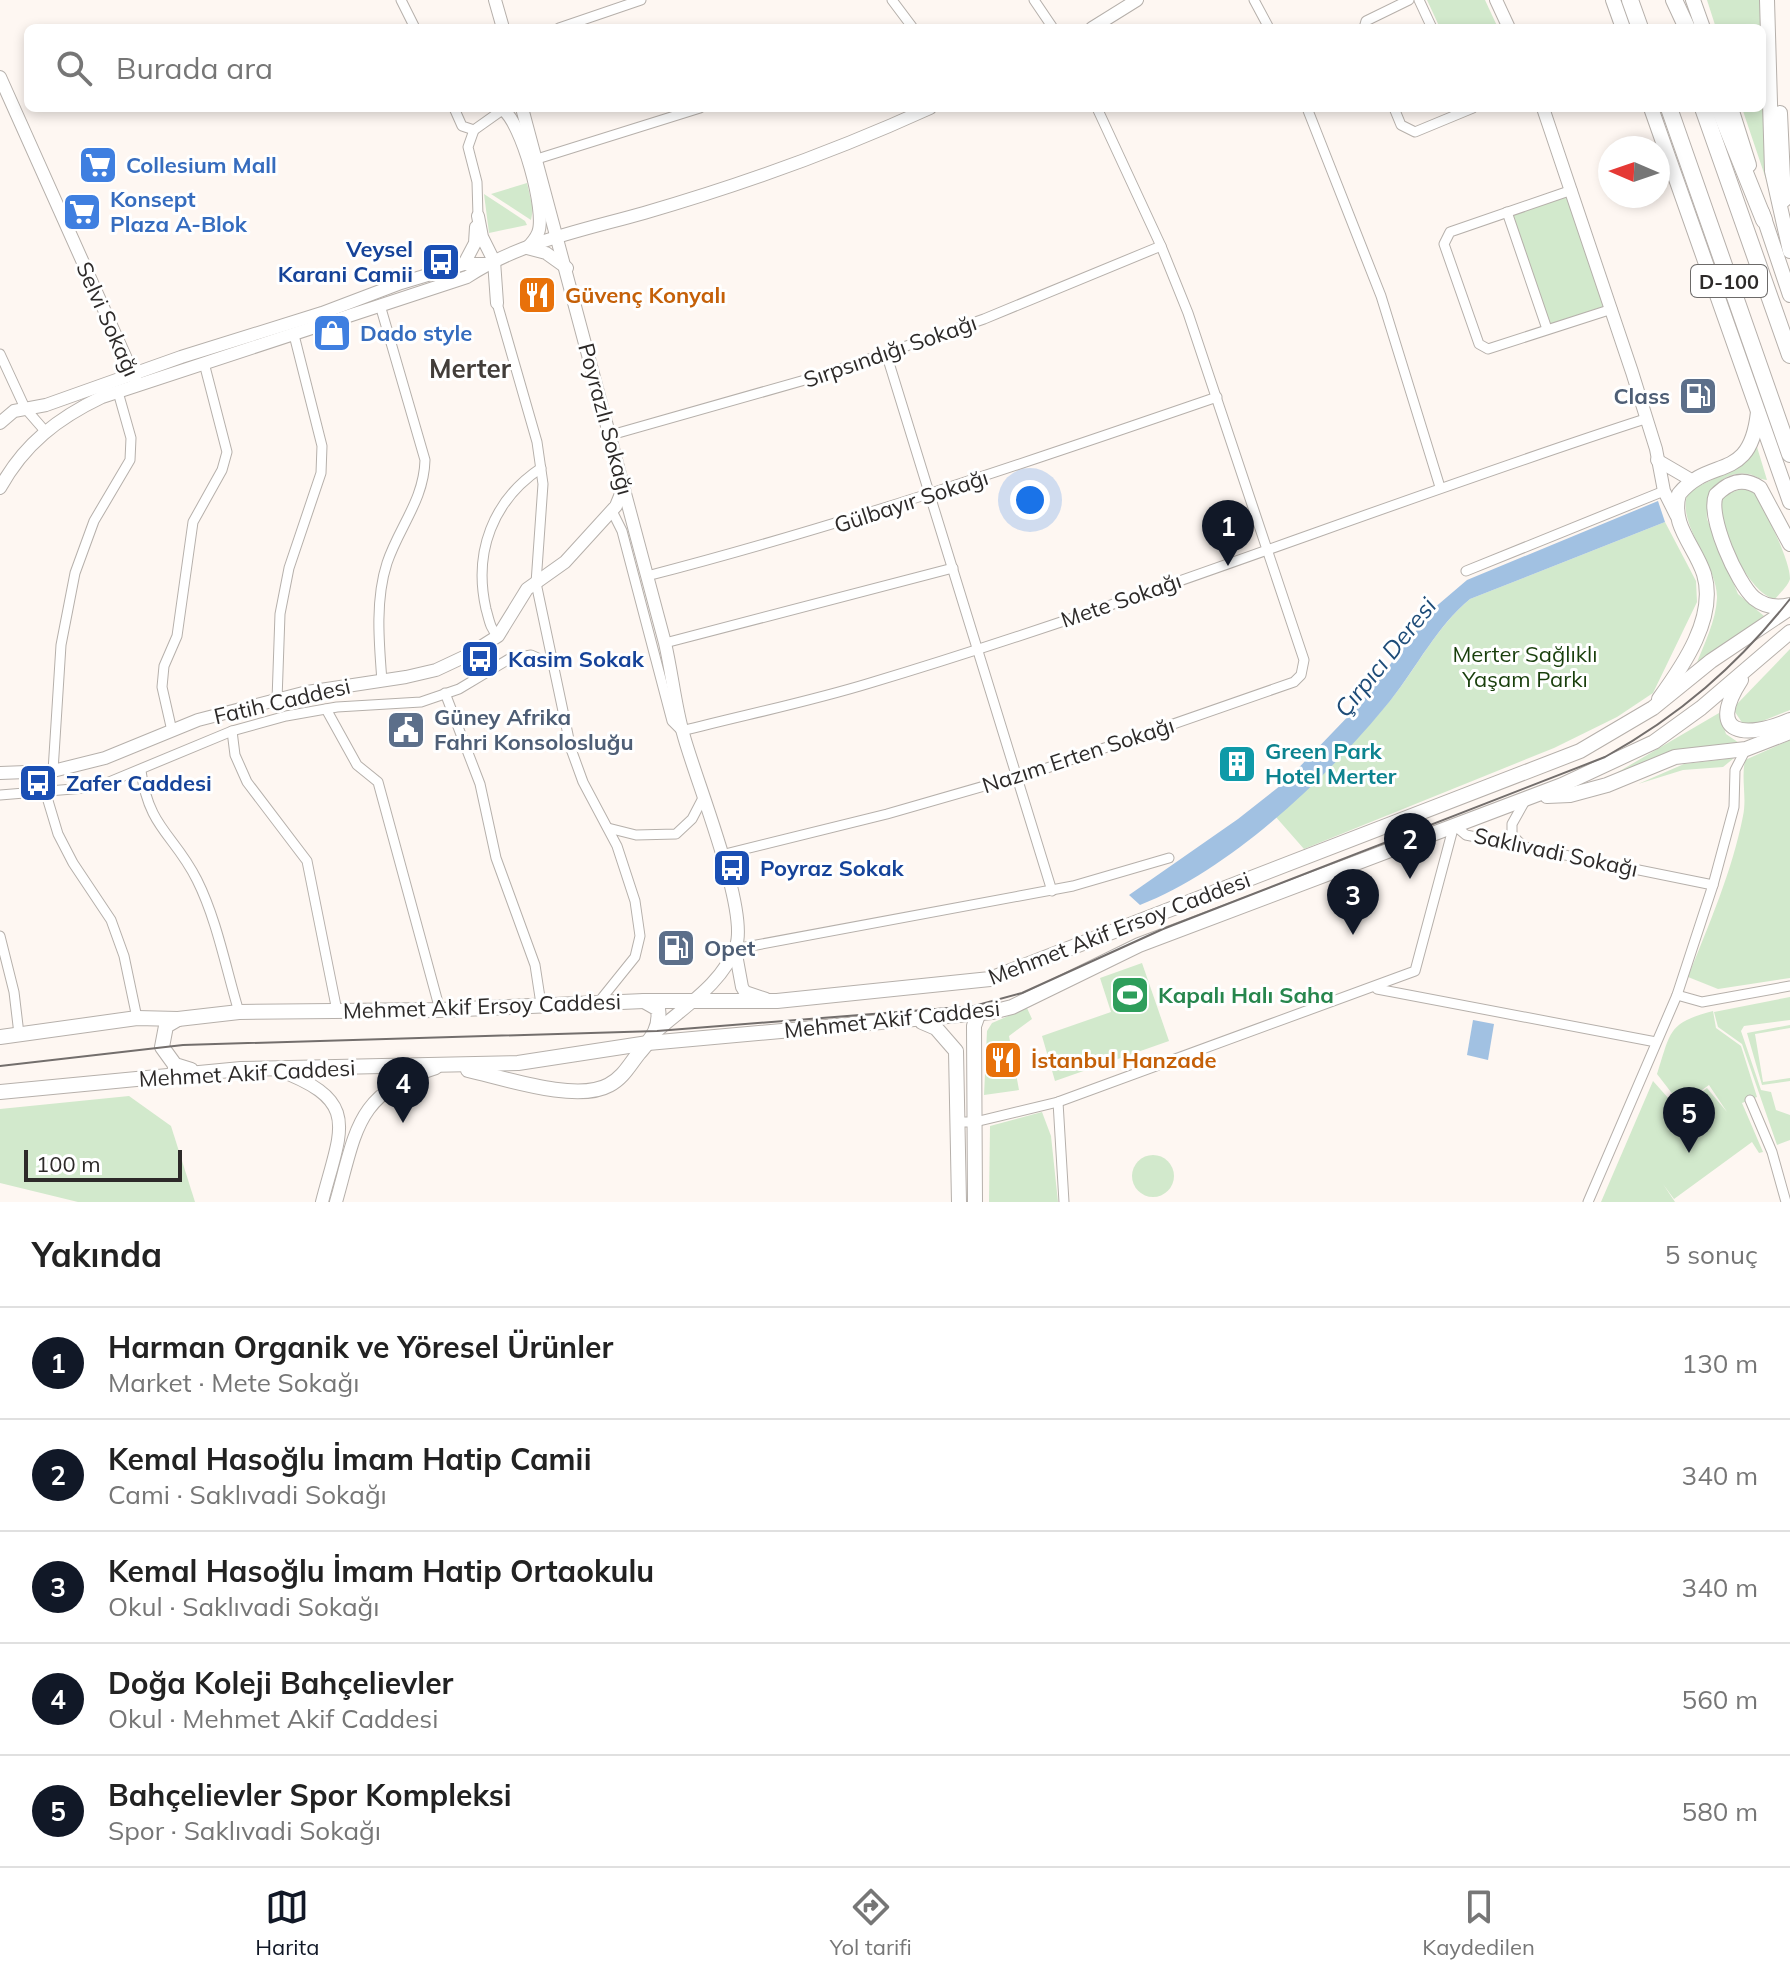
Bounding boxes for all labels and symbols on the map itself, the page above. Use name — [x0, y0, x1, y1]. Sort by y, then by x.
north arrow — [1598, 136, 1670, 208]
supermarket icon: Collesium Mall — [77, 144, 119, 186]
place label: Collesium Mall — [126, 151, 277, 179]
place label: Konsept Plaza A-Blok — [110, 185, 248, 238]
supermarket icon: Konsept Plaza A-Blok — [61, 191, 103, 233]
place label: Veysel Karani Camii — [278, 235, 413, 288]
bus stop icon: Veysel Karani Camii — [420, 241, 462, 283]
street label: Selvi Sokağı — [70, 257, 146, 381]
road number: D-100 — [1691, 265, 1767, 297]
restaurant icon: Güvenç Konyalı — [516, 274, 558, 316]
place label: Güvenç Konyalı — [565, 281, 726, 309]
street label: Sırpsındığı Sokağı — [800, 308, 980, 394]
shop icon: Dado style — [311, 312, 353, 354]
place label: Dado style — [360, 319, 472, 347]
street label: Poyrazlı Sokağı — [572, 340, 640, 498]
district label: Merter — [429, 352, 512, 385]
fuel station icon: Class — [1677, 375, 1719, 417]
place label: Class — [1614, 382, 1670, 410]
street label: Gülbayır Sokağı — [831, 463, 991, 539]
your location — [1010, 480, 1050, 520]
pin: 1 — [1202, 500, 1254, 566]
street label: Mete Sokağı — [1057, 566, 1185, 634]
water label: Çırpıcı Deresi — [1328, 591, 1442, 723]
bus stop icon: Kasim Sokak — [459, 638, 501, 680]
park label: Merter Sağlıklı Yaşam Parkı — [1452, 640, 1598, 693]
place label: Kasim Sokak — [508, 645, 645, 673]
street label: Fatih Caddesi — [211, 672, 353, 730]
place label: Güney Afrika Fahri Konsolosluğu — [434, 703, 634, 756]
public building icon: Güney Afrika Fahri Konsolosluğu — [385, 709, 427, 751]
street label: Nazım Erten Sokağı — [978, 711, 1178, 799]
place label: Green Park Hotel Merter — [1265, 737, 1397, 790]
building icon: Green Park Hotel Merter — [1216, 743, 1258, 785]
bus stop icon: Zafer Caddesi — [17, 762, 59, 804]
place label: Zafer Caddesi — [66, 769, 212, 797]
pin: 2 — [1384, 813, 1436, 879]
street label: Saklıvadi Sokağı — [1471, 821, 1641, 883]
bus stop icon: Poyraz Sokak — [711, 847, 753, 889]
place label: Poyraz Sokak — [760, 854, 905, 882]
street label: Mehmet Akif Ersoy Caddesi — [984, 865, 1254, 991]
pin: 3 — [1327, 869, 1379, 935]
fuel station icon: Opet — [655, 927, 697, 969]
place label: Opet — [704, 934, 755, 962]
sports icon: Kapalı Halı Saha — [1109, 974, 1151, 1016]
place label: Kapalı Halı Saha — [1158, 981, 1334, 1009]
street label: Mehmet Akif Ersoy Caddesi — [342, 987, 622, 1025]
street label: Mehmet Akif Caddesi — [783, 994, 1001, 1044]
restaurant icon: İstanbul Hanzade — [982, 1039, 1024, 1081]
place label: İstanbul Hanzade — [1031, 1046, 1217, 1074]
street label: Mehmet Akif Caddesi — [138, 1053, 356, 1093]
pin: 4 — [377, 1057, 429, 1123]
pin: 5 — [1663, 1087, 1715, 1153]
scale bar — [24, 1146, 182, 1182]

